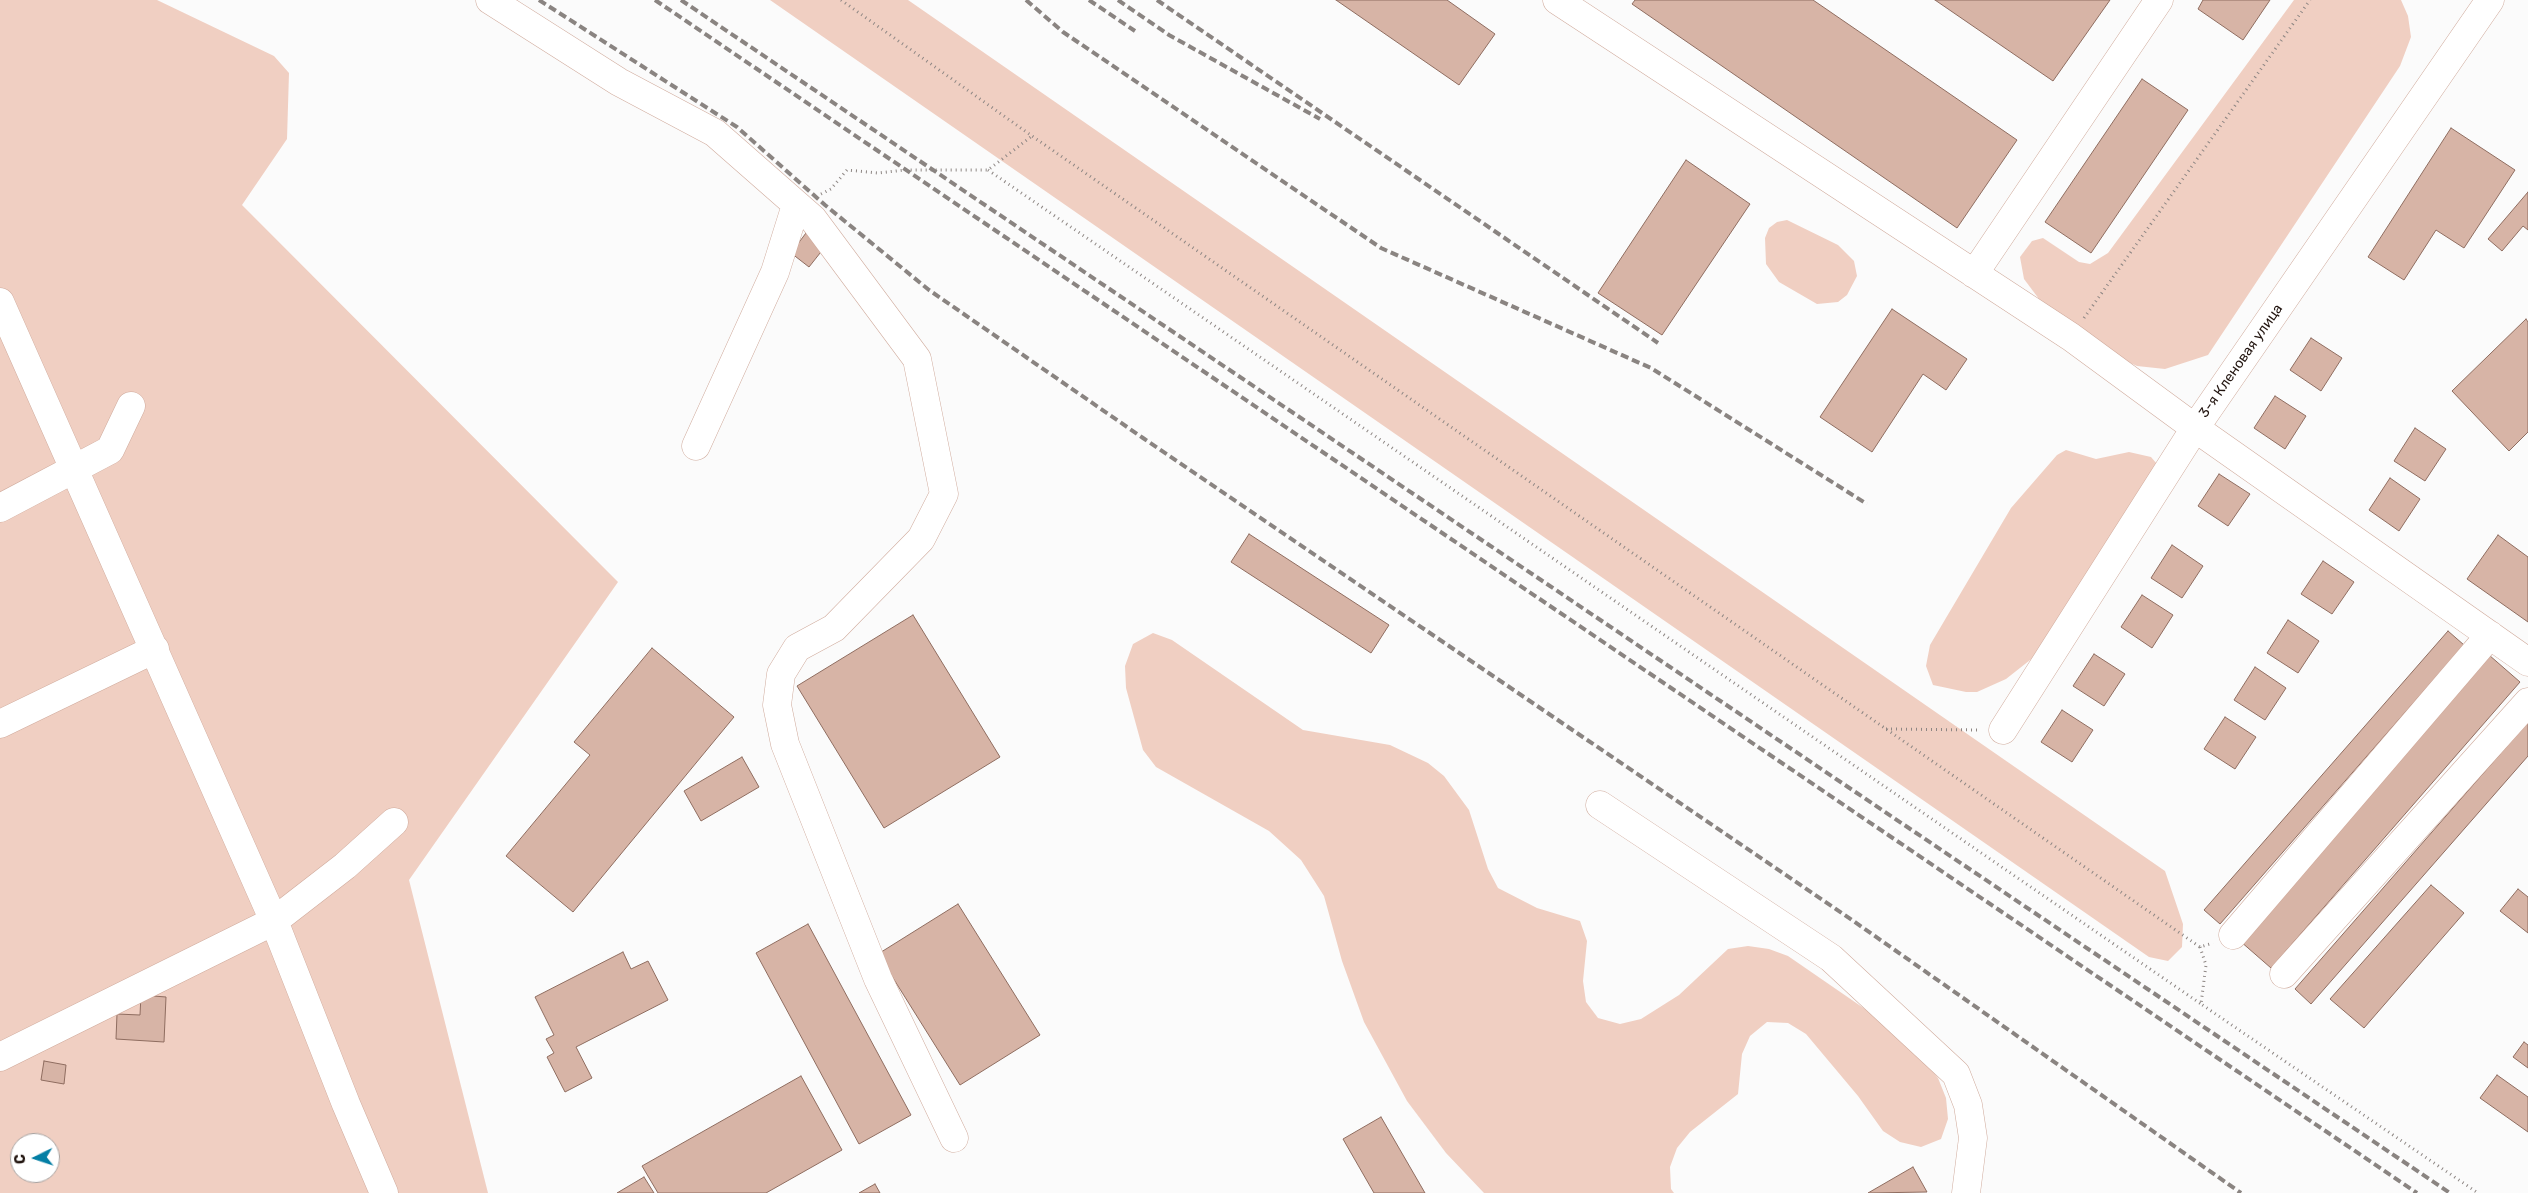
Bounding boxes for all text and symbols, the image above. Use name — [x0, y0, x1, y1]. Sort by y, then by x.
street label: 3-я Кленовая улица — [2196, 301, 2286, 421]
north arrow — [10, 1133, 60, 1183]
text: С — [12, 1154, 29, 1165]

